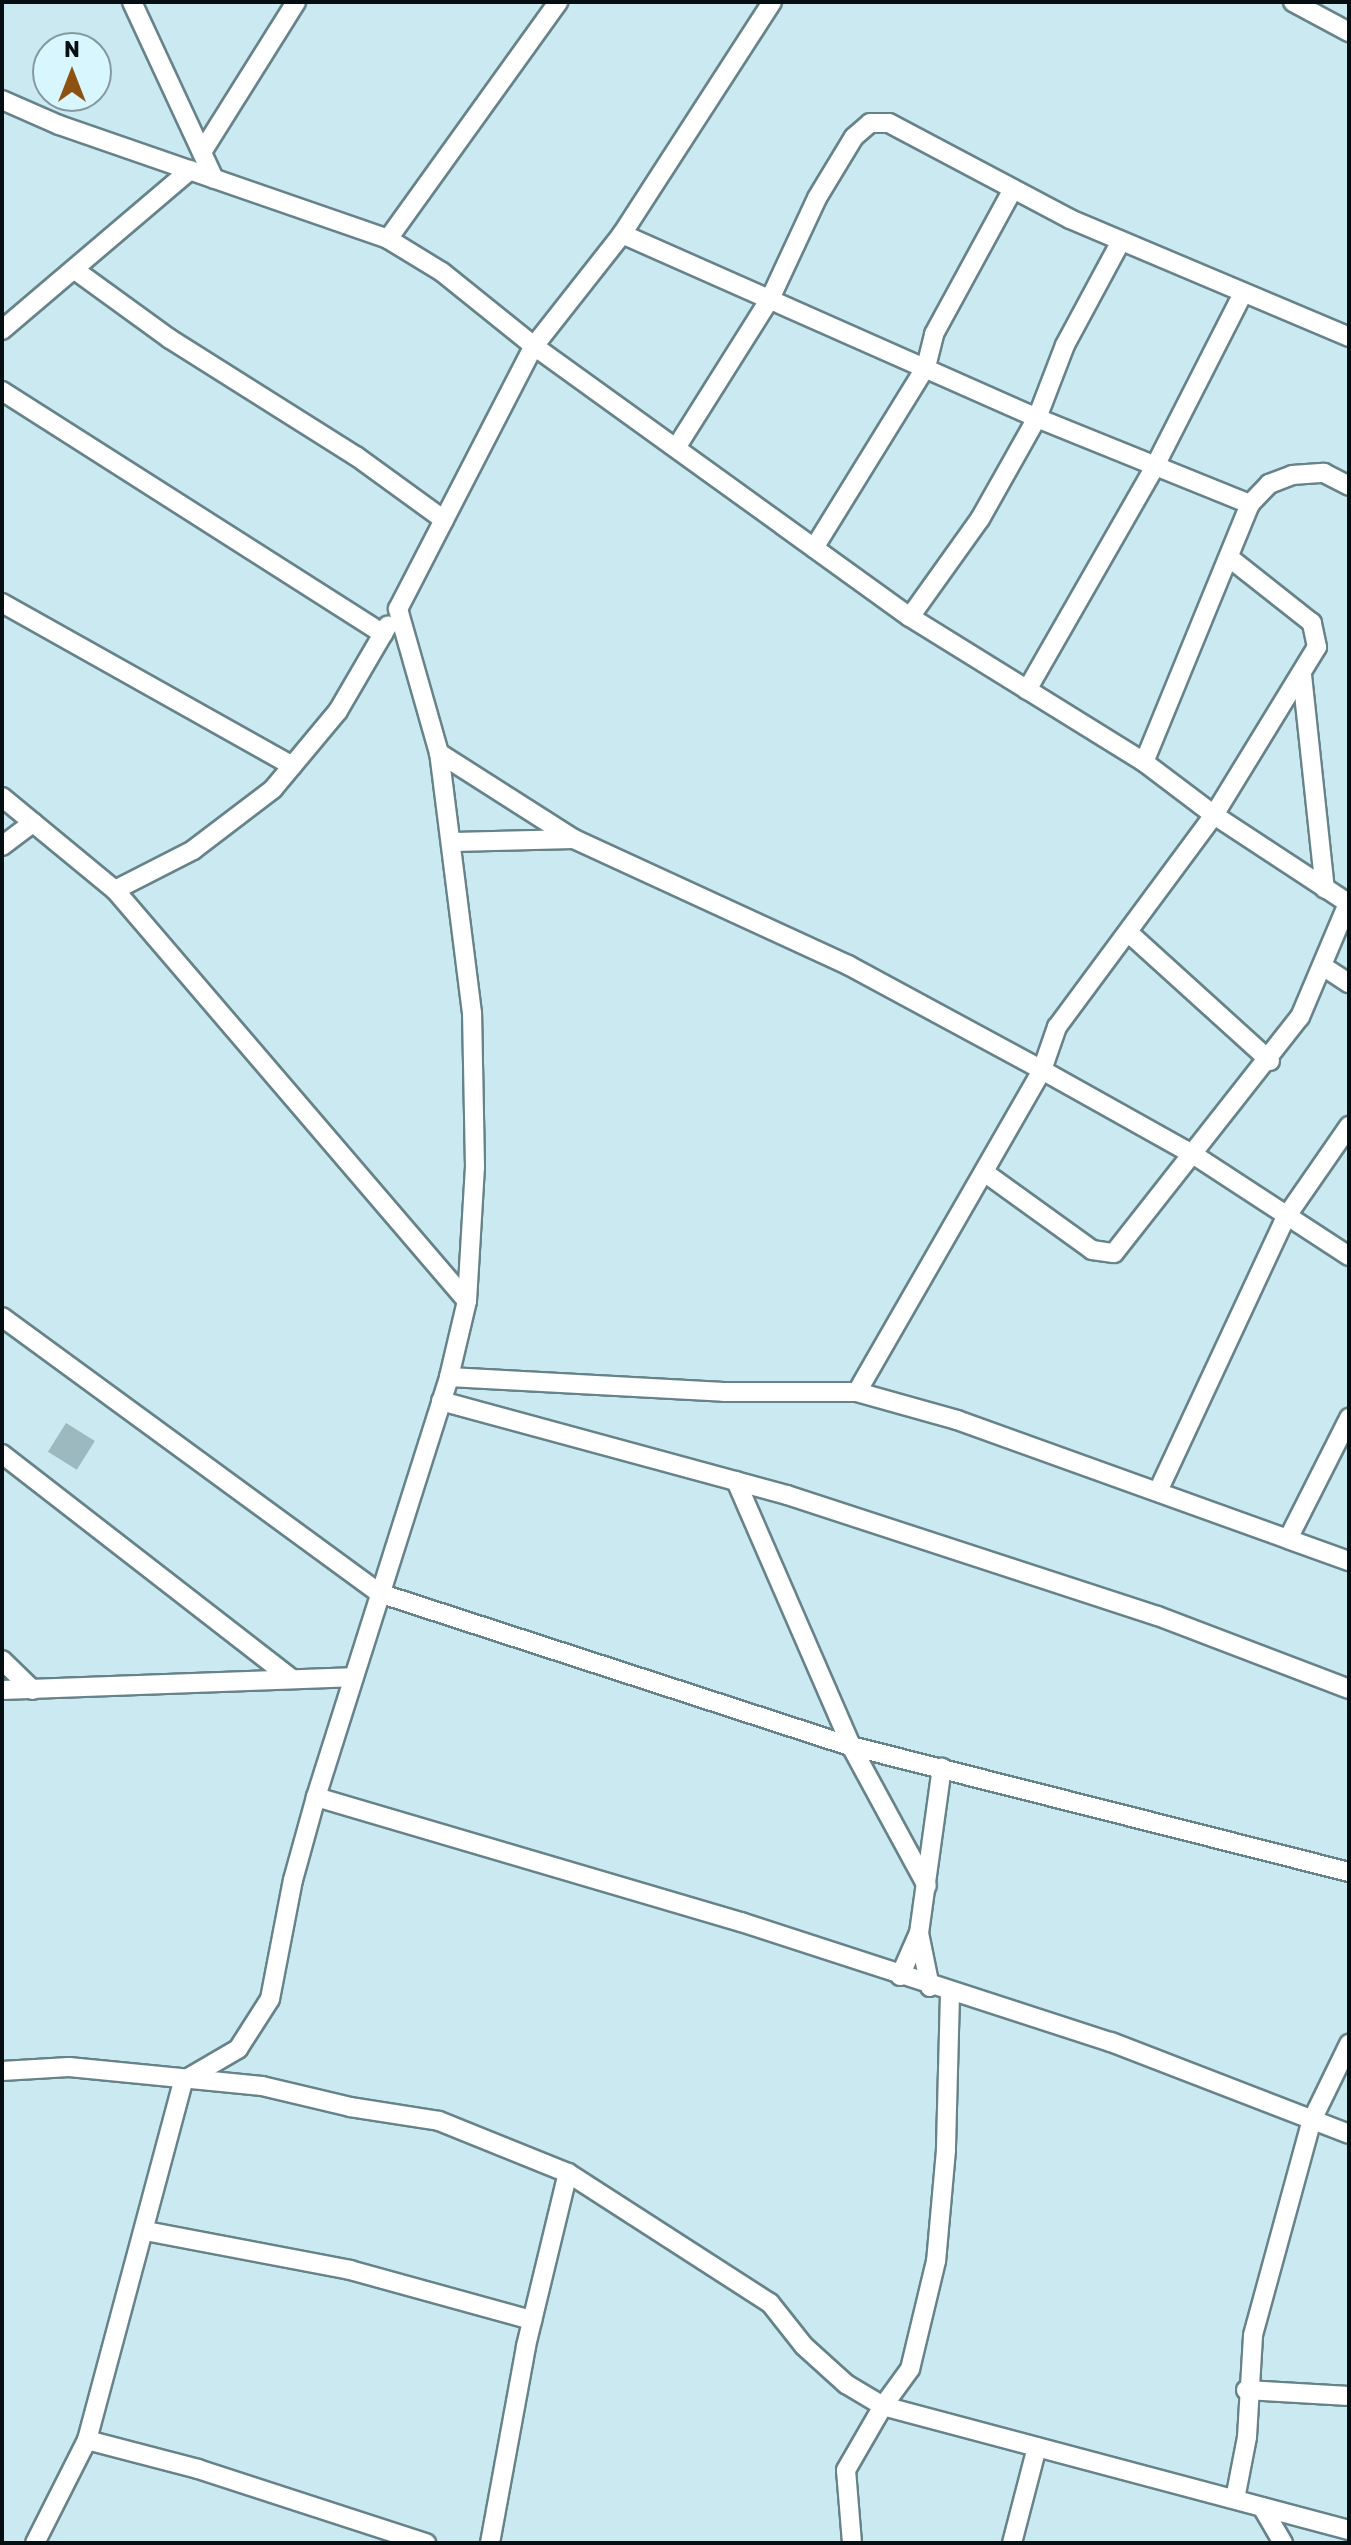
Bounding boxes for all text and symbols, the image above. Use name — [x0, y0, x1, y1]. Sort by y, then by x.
north arrow — [32, 32, 112, 112]
text: N — [64, 36, 80, 63]

